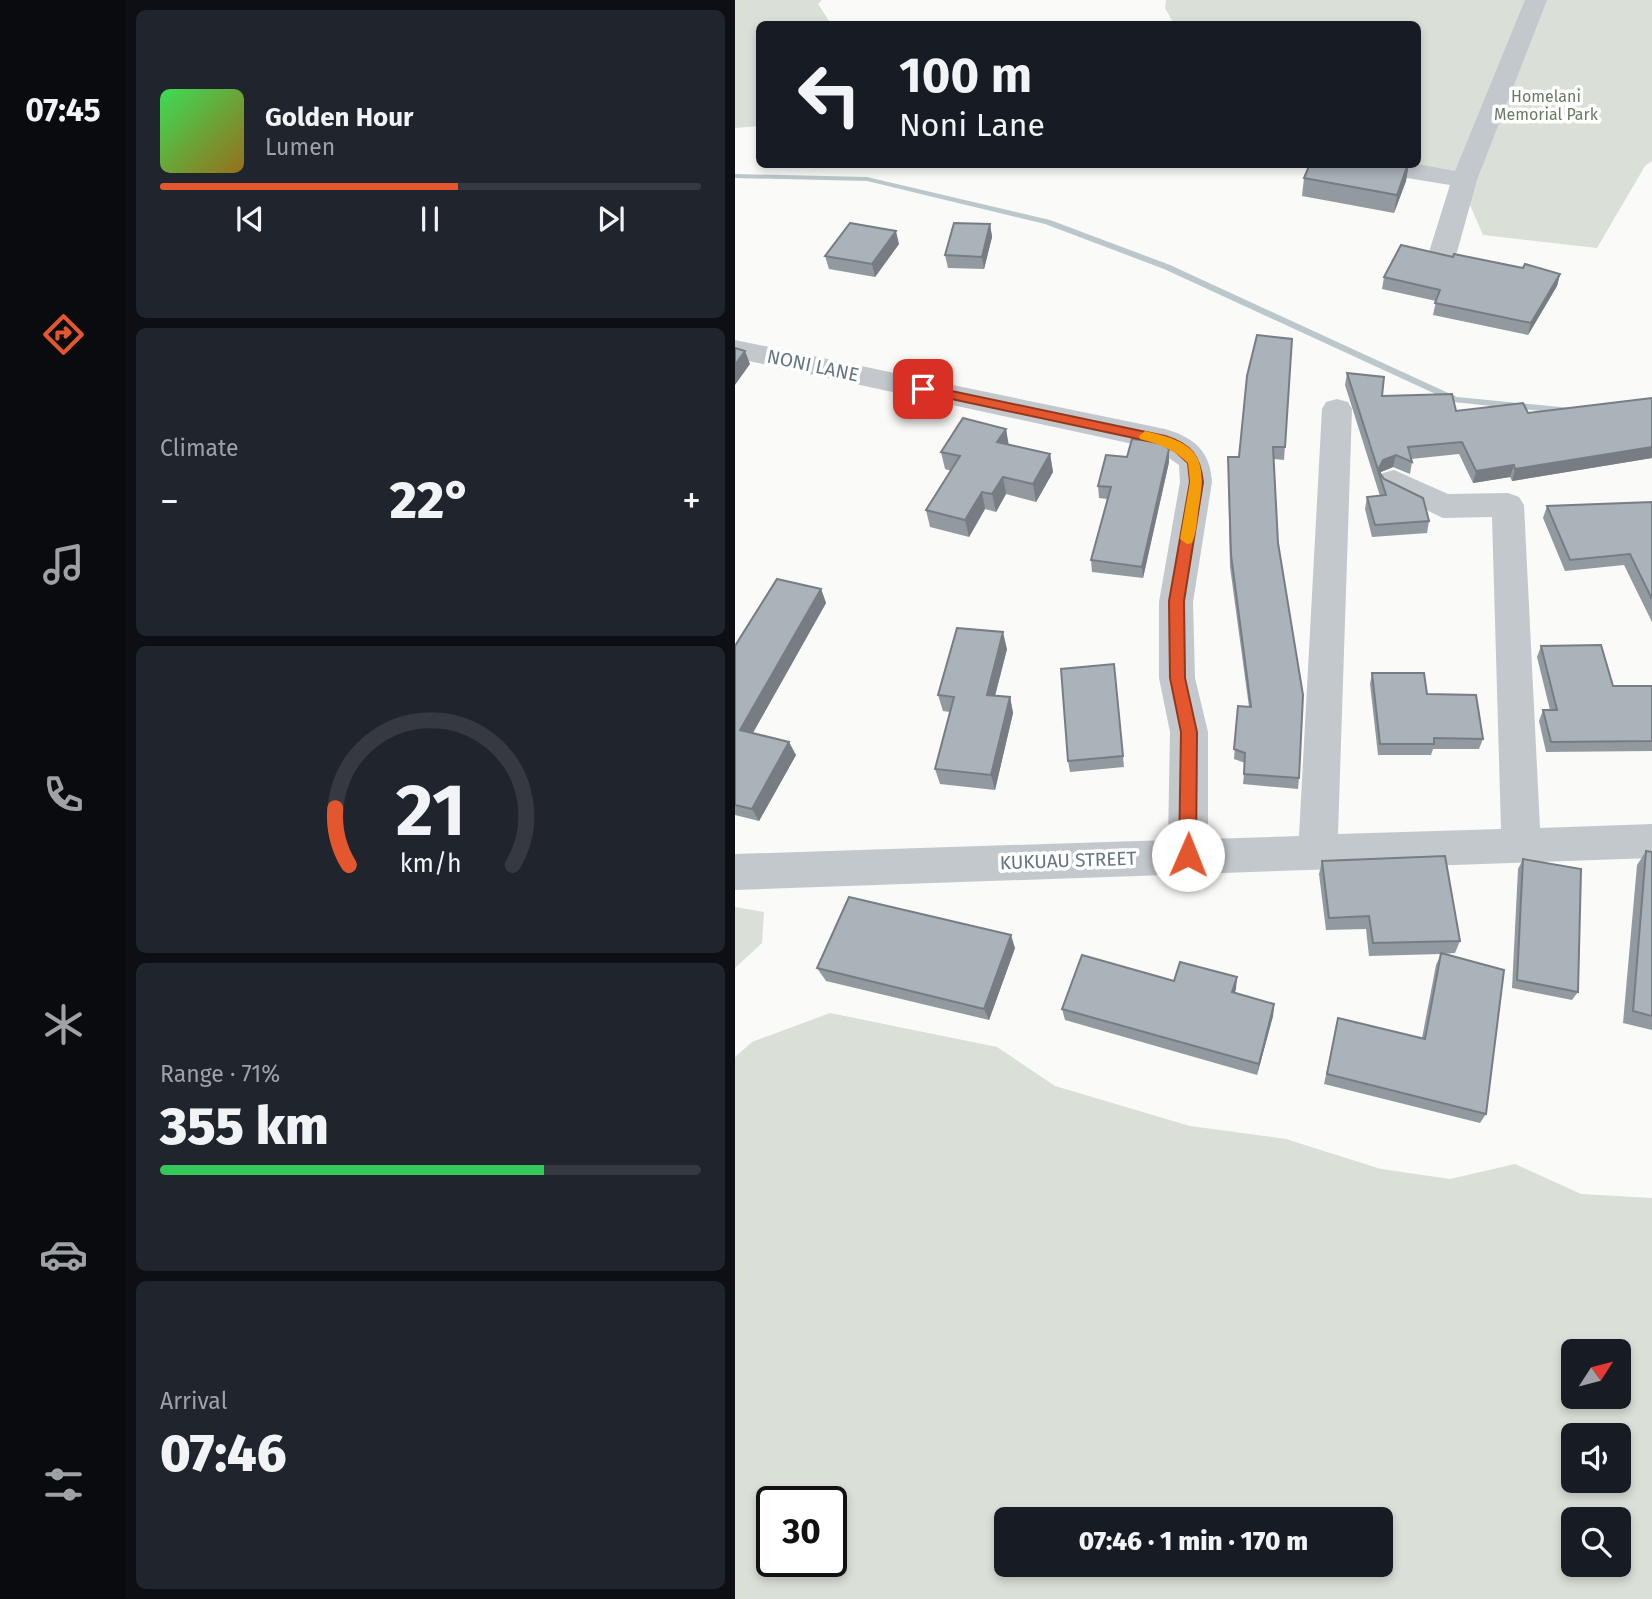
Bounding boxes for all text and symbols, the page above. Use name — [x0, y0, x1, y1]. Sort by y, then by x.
text: 100 m — [899, 46, 1032, 105]
icon: left — [784, 49, 875, 140]
park label: Homelani Memorial Park — [1494, 87, 1599, 124]
text: 07:45 — [25, 91, 101, 129]
text: Golden Hour — [265, 102, 413, 133]
text: Noni Lane — [899, 106, 1045, 144]
text: Lumen — [265, 133, 335, 161]
icon: previous — [231, 200, 269, 238]
icon: pause — [411, 200, 449, 238]
icon: next — [592, 200, 630, 238]
icon: directions — [39, 310, 88, 359]
street label: NONI LANE — [765, 345, 861, 386]
pin — [893, 359, 953, 419]
icon: arrive — [904, 370, 942, 408]
text: Climate — [160, 434, 239, 462]
text: 22° — [390, 469, 471, 532]
text: − — [160, 478, 179, 524]
text: + — [682, 478, 701, 524]
icon: music — [39, 540, 88, 589]
text: 21 — [396, 768, 465, 855]
icon: phone — [39, 770, 88, 819]
position arrow — [1151, 818, 1225, 892]
street label: KUKUAU STREET — [999, 847, 1137, 874]
text: km/h — [400, 849, 461, 879]
icon: climate — [39, 1000, 88, 1049]
text: Range · 71% — [160, 1060, 280, 1088]
text: 355 km — [160, 1095, 329, 1158]
icon: car — [39, 1230, 88, 1279]
north arrow — [1561, 1339, 1631, 1409]
map controls — [1561, 1339, 1631, 1577]
text: Arrival — [160, 1387, 227, 1415]
text: 07:46 — [160, 1422, 286, 1485]
button: sound — [1561, 1423, 1631, 1493]
icon: filters — [39, 1460, 88, 1509]
speed limit sign: 30 — [756, 1486, 847, 1577]
button: search — [1561, 1507, 1631, 1577]
text: 07:46 · 1 min · 170 m — [1079, 1526, 1308, 1557]

